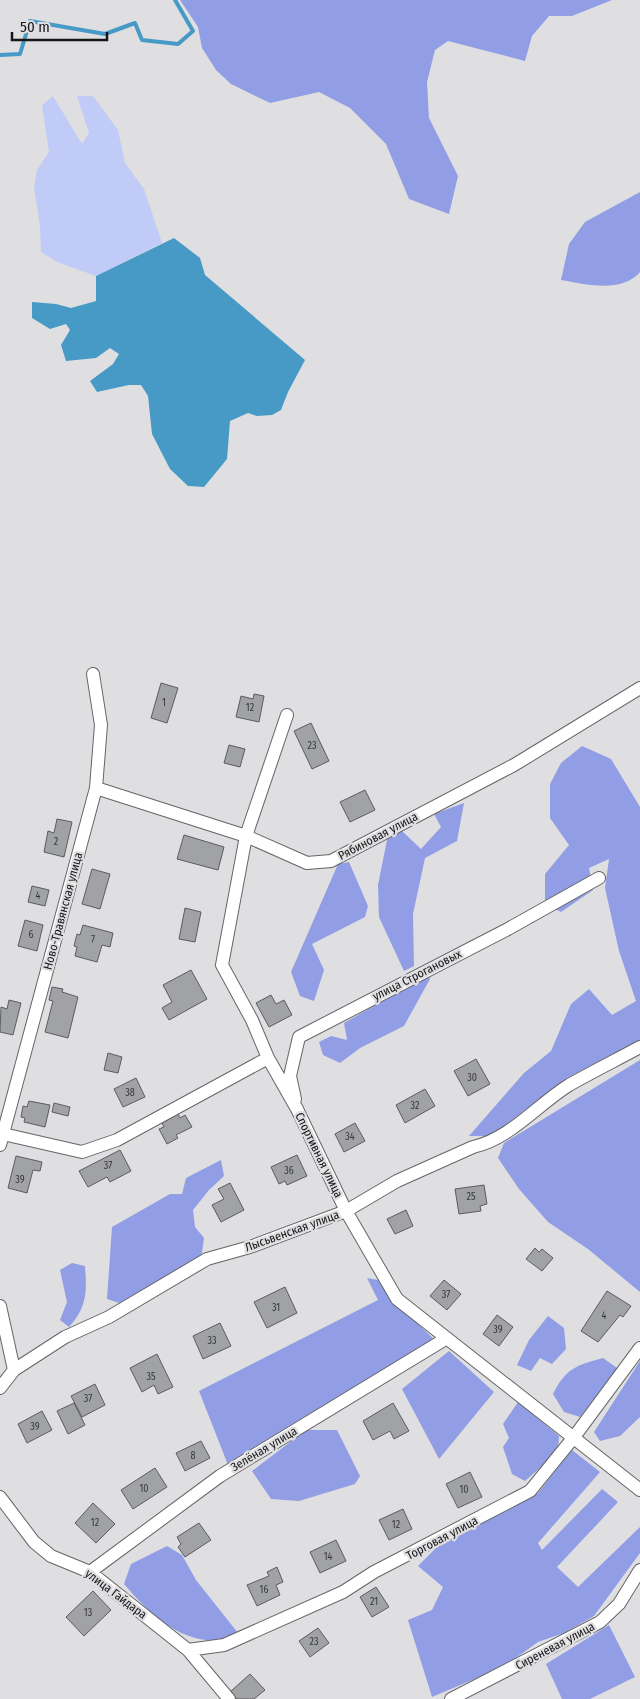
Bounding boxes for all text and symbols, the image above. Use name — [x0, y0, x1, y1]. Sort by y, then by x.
scale bar — [12, 10, 108, 42]
text: 50 m — [20, 18, 50, 36]
house number: 1 — [162, 697, 166, 709]
house number: 12 — [246, 702, 255, 714]
house number: 23 — [308, 740, 317, 752]
street label: Рябиновая улица — [336, 809, 420, 863]
house number: 2 — [54, 836, 59, 848]
street label: Ново-Травянская улица — [41, 851, 85, 971]
house number: 4 — [36, 890, 41, 902]
house number: 6 — [29, 929, 34, 941]
house number: 7 — [91, 934, 95, 946]
street label: улица Строгановых — [370, 946, 464, 1003]
house number: 30 — [467, 1072, 477, 1084]
house number: 38 — [125, 1087, 135, 1099]
house number: 32 — [411, 1100, 420, 1112]
street label: Спортивная улица — [292, 1110, 346, 1200]
house number: 34 — [345, 1131, 355, 1143]
house number: 37 — [104, 1160, 112, 1172]
house number: 36 — [284, 1165, 294, 1177]
house number: 39 — [15, 1174, 25, 1186]
house number: 25 — [467, 1191, 476, 1203]
street label: Лысьвенская улица — [243, 1207, 341, 1255]
house number: 37 — [442, 1289, 450, 1301]
house number: 31 — [272, 1302, 280, 1314]
house number: 4 — [602, 1310, 607, 1322]
house number: 39 — [493, 1324, 503, 1336]
house number: 33 — [207, 1335, 217, 1347]
house number: 35 — [146, 1371, 156, 1383]
house number: 37 — [84, 1393, 92, 1405]
house number: 39 — [30, 1421, 40, 1433]
street label: Зелёная улица — [228, 1424, 300, 1474]
house number: 8 — [191, 1450, 196, 1462]
house number: 10 — [139, 1483, 149, 1495]
house number: 10 — [459, 1484, 469, 1496]
street label: Торговая улица — [404, 1513, 480, 1563]
house number: 12 — [91, 1517, 100, 1529]
house number: 12 — [392, 1519, 401, 1531]
house number: 14 — [324, 1551, 333, 1563]
street label: улица Гайдара — [82, 1566, 150, 1622]
house number: 16 — [260, 1584, 268, 1596]
house number: 21 — [370, 1596, 378, 1608]
house number: 13 — [84, 1607, 93, 1619]
street label: Сиреневая улица — [513, 1619, 597, 1673]
house number: 23 — [310, 1636, 319, 1648]

